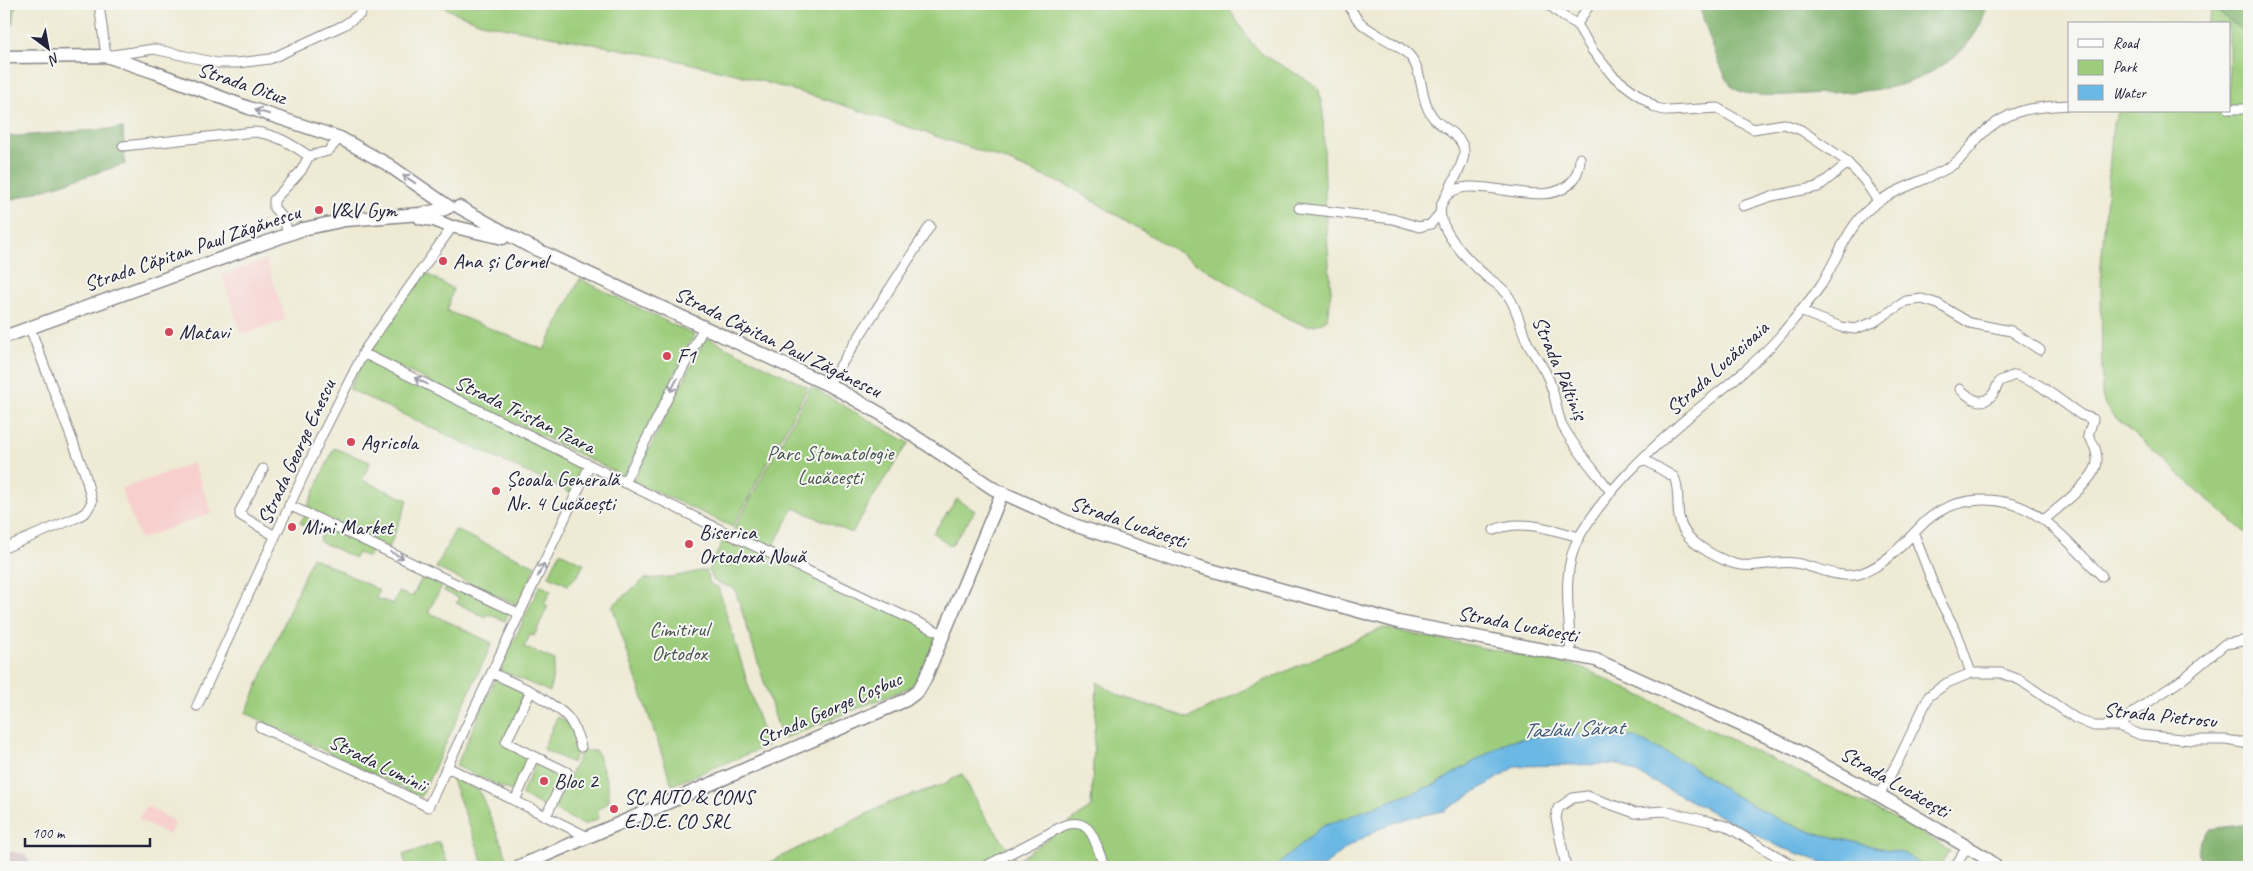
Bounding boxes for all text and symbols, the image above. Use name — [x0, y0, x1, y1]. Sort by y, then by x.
north arrow — [22, 22, 72, 72]
legend — [2068, 22, 2230, 112]
text: Road — [2113, 34, 2140, 53]
text: N — [44, 49, 63, 69]
street label: Strada Oituz — [194, 56, 292, 111]
text: Park — [2113, 58, 2138, 77]
text: Water — [2113, 84, 2147, 103]
one-way arrow — [254, 106, 270, 116]
one-way arrow — [402, 173, 416, 184]
place label: V&V Gym — [329, 197, 398, 223]
street label: Strada Căpitan Paul Zăgănescu — [81, 198, 305, 297]
marker: V&V Gym — [313, 204, 325, 216]
place label: Ana și Cornel — [453, 248, 551, 274]
marker: Ana și Cornel — [437, 255, 449, 267]
street label: Strada Căpitan Paul Zăgănescu — [670, 281, 887, 404]
street label: Strada Păltiniș — [1527, 312, 1594, 425]
street label: Strada Lucăcioaia — [1660, 314, 1775, 421]
place label: Matavi — [179, 319, 233, 345]
marker: Matavi — [163, 326, 175, 338]
place label: F1 — [677, 343, 698, 369]
marker: F1 — [661, 350, 673, 362]
street label: Strada Tristan Tzara — [451, 369, 602, 460]
street label: Strada George Enescu — [251, 374, 342, 529]
one-way arrow — [414, 376, 429, 386]
one-way arrow — [669, 378, 679, 393]
place label: Agricola — [361, 429, 420, 455]
marker: Agricola — [345, 436, 357, 448]
park label: Parc Stomatologie Lucăcești — [767, 440, 895, 490]
place label: Școala Generală Nr. 4 Lucăcești — [506, 466, 621, 516]
marker: Școala Generală Nr. 4 Lucăcești — [490, 485, 502, 497]
street label: Strada Lucăcești — [1067, 490, 1194, 555]
place label: Mini Market — [302, 514, 394, 540]
place label: Biserica Ortodoxă Nouă — [699, 519, 807, 569]
marker: Mini Market — [286, 521, 298, 533]
marker: Biserica Ortodoxă Nouă — [683, 538, 695, 550]
one-way arrow — [389, 551, 404, 561]
one-way arrow — [536, 562, 546, 577]
street label: Strada Lucăcești — [1456, 600, 1583, 649]
park label: Cimitirul Ortodox — [649, 616, 712, 666]
street label: Strada George Coșbuc — [752, 665, 907, 753]
street label: Strada Pietrosu — [2102, 696, 2219, 734]
water label: Tazlăul Sărat — [1522, 713, 1628, 745]
street label: Strada Luminii — [325, 728, 434, 799]
street label: Strada Lucăcești — [1836, 740, 1957, 825]
place label: Bloc 2 — [554, 768, 600, 794]
marker: Bloc 2 — [538, 775, 550, 787]
place label: SC AUTO & CONS E.D.E. CO SRL — [624, 784, 756, 834]
marker: SC AUTO & CONS E.D.E. CO SRL — [608, 803, 620, 815]
scale bar — [25, 816, 150, 848]
text: 100 m — [32, 824, 66, 843]

